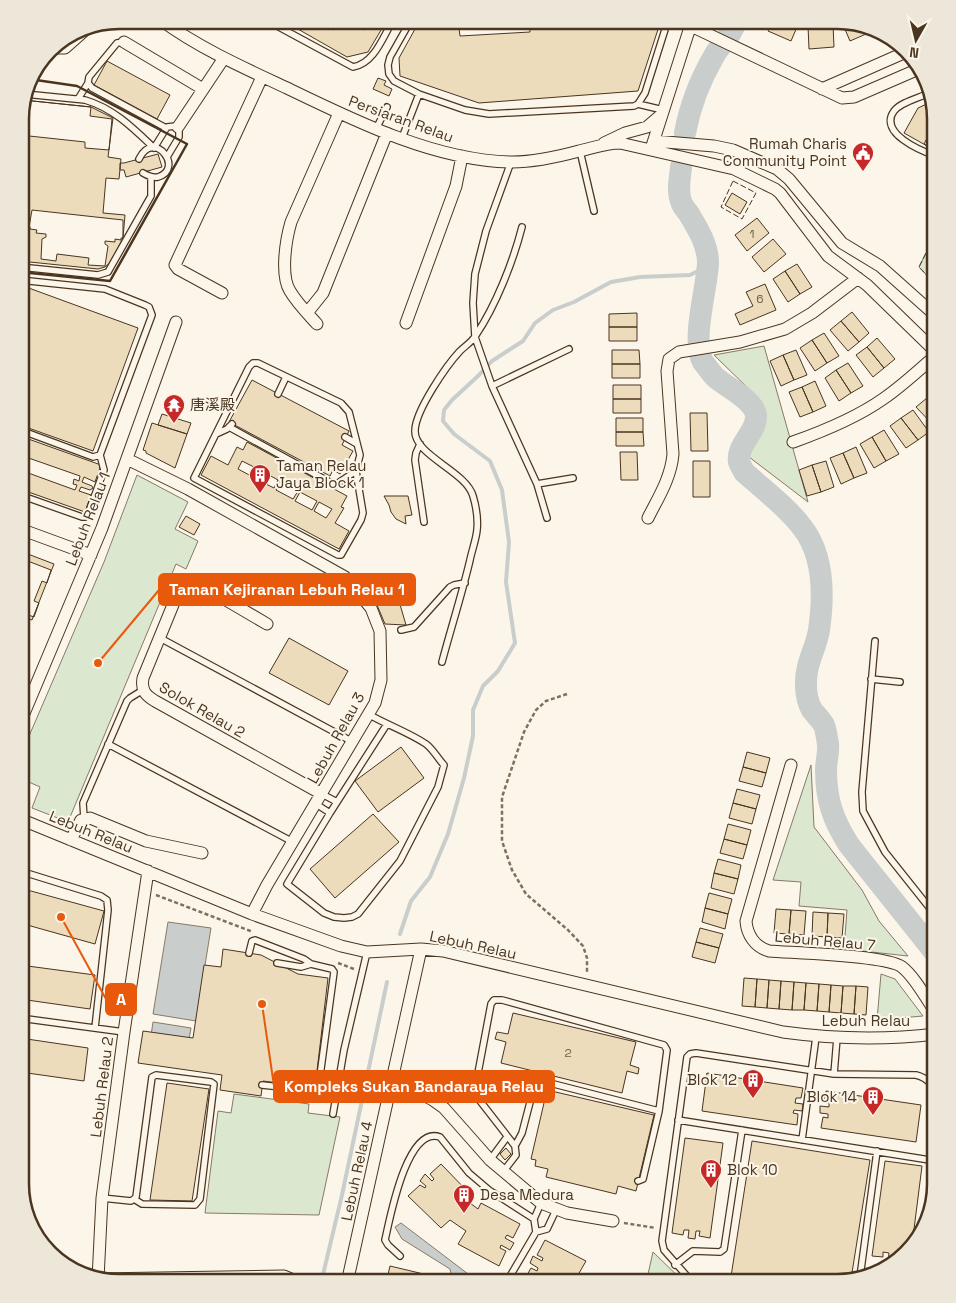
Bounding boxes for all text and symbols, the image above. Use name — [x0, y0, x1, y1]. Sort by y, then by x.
north arrow — [891, 15, 941, 65]
text: N — [908, 43, 920, 62]
street label: Persiaran Relau — [346, 91, 456, 146]
place label: Rumah Charis Community Point — [723, 134, 847, 170]
public building icon: Rumah Charis Community Point — [851, 141, 875, 172]
house number: 1 — [749, 226, 755, 242]
house number: 6 — [756, 291, 764, 307]
temple icon: 唐溪殿 — [162, 393, 186, 424]
place label: 唐溪殿 — [190, 395, 235, 414]
place label: Taman Relau Jaya Block 1 — [276, 456, 366, 492]
building icon: Taman Relau Jaya Block 1 — [248, 463, 272, 494]
street label: Lebuh Relau 1 — [61, 469, 114, 568]
callout: Taman Kejiranan Lebuh Relau 1 — [159, 574, 415, 605]
text: Taman Kejiranan Lebuh Relau 1 — [169, 579, 405, 600]
street label: Solok Relau 2 — [156, 677, 249, 742]
street label: Lebuh Relau 3 — [303, 689, 368, 787]
street label: Lebuh Relau — [47, 806, 136, 857]
street label: Lebuh Relau — [428, 926, 518, 963]
street label: Lebuh Relau 7 — [774, 927, 876, 954]
callout: A — [106, 984, 136, 1015]
text: A — [116, 989, 126, 1010]
street label: Lebuh Relau — [822, 1011, 910, 1030]
street label: Lebuh Relau 2 — [86, 1035, 117, 1138]
house number: 2 — [564, 1045, 572, 1061]
building icon: Blok 12 — [741, 1068, 765, 1099]
place label: Blok 12 — [687, 1070, 737, 1089]
callout: Kompleks Sukan Bandaraya Relau — [274, 1071, 554, 1102]
text: Kompleks Sukan Bandaraya Relau — [284, 1076, 544, 1097]
building icon: Blok 14 — [861, 1085, 885, 1116]
place label: Blok 14 — [807, 1087, 857, 1106]
street label: Lebuh Relau 4 — [337, 1119, 376, 1223]
building icon: Blok 10 — [699, 1158, 723, 1189]
place label: Blok 10 — [727, 1160, 778, 1179]
building icon: Desa Medura — [452, 1183, 476, 1214]
place label: Desa Medura — [480, 1185, 574, 1204]

